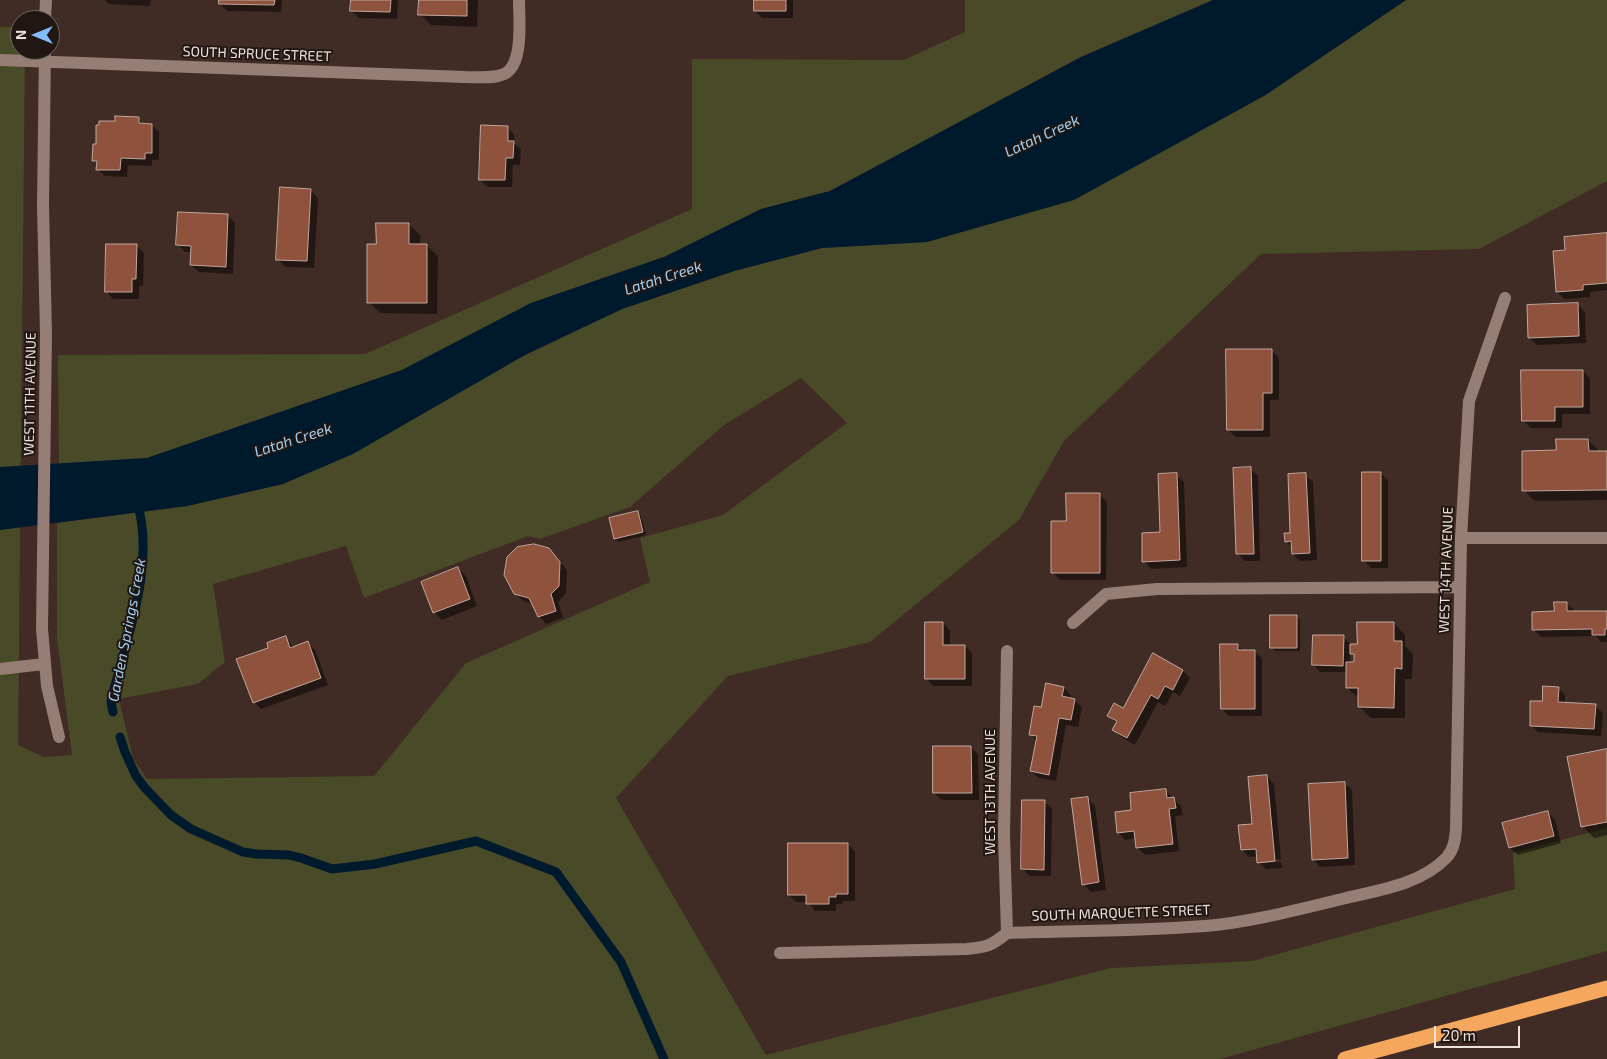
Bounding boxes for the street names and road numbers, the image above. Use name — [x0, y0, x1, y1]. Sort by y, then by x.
street label: SOUTH SPRUCE STREET — [182, 43, 332, 65]
street label: WEST 11TH AVENUE — [21, 332, 39, 456]
street label: WEST 14TH AVENUE — [1435, 507, 1457, 633]
street label: WEST 13TH AVENUE — [982, 729, 998, 855]
street label: SOUTH MARQUETTE STREET — [1031, 901, 1211, 925]

